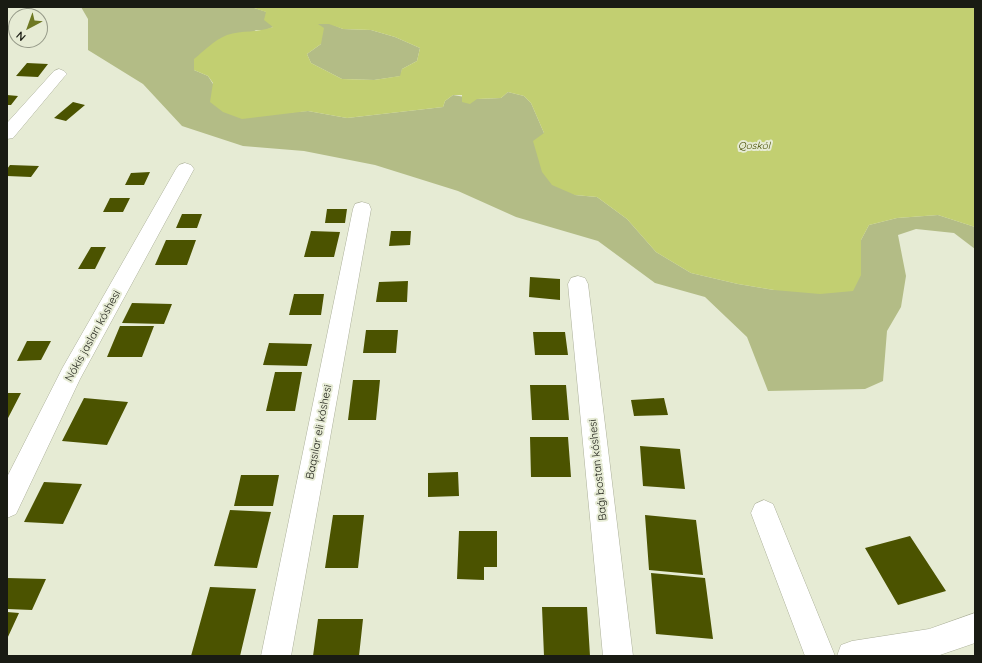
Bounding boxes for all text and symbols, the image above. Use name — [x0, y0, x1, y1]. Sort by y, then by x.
north arrow — [8, 8, 48, 48]
text: N — [13, 28, 28, 44]
water label: Qoskól — [738, 140, 770, 152]
street label: Nókis jasları kóshesi — [62, 288, 124, 384]
street label: Baqsılar eli kóshesi — [303, 384, 335, 480]
street label: Baǵı bostan kóshesi — [586, 419, 610, 521]

